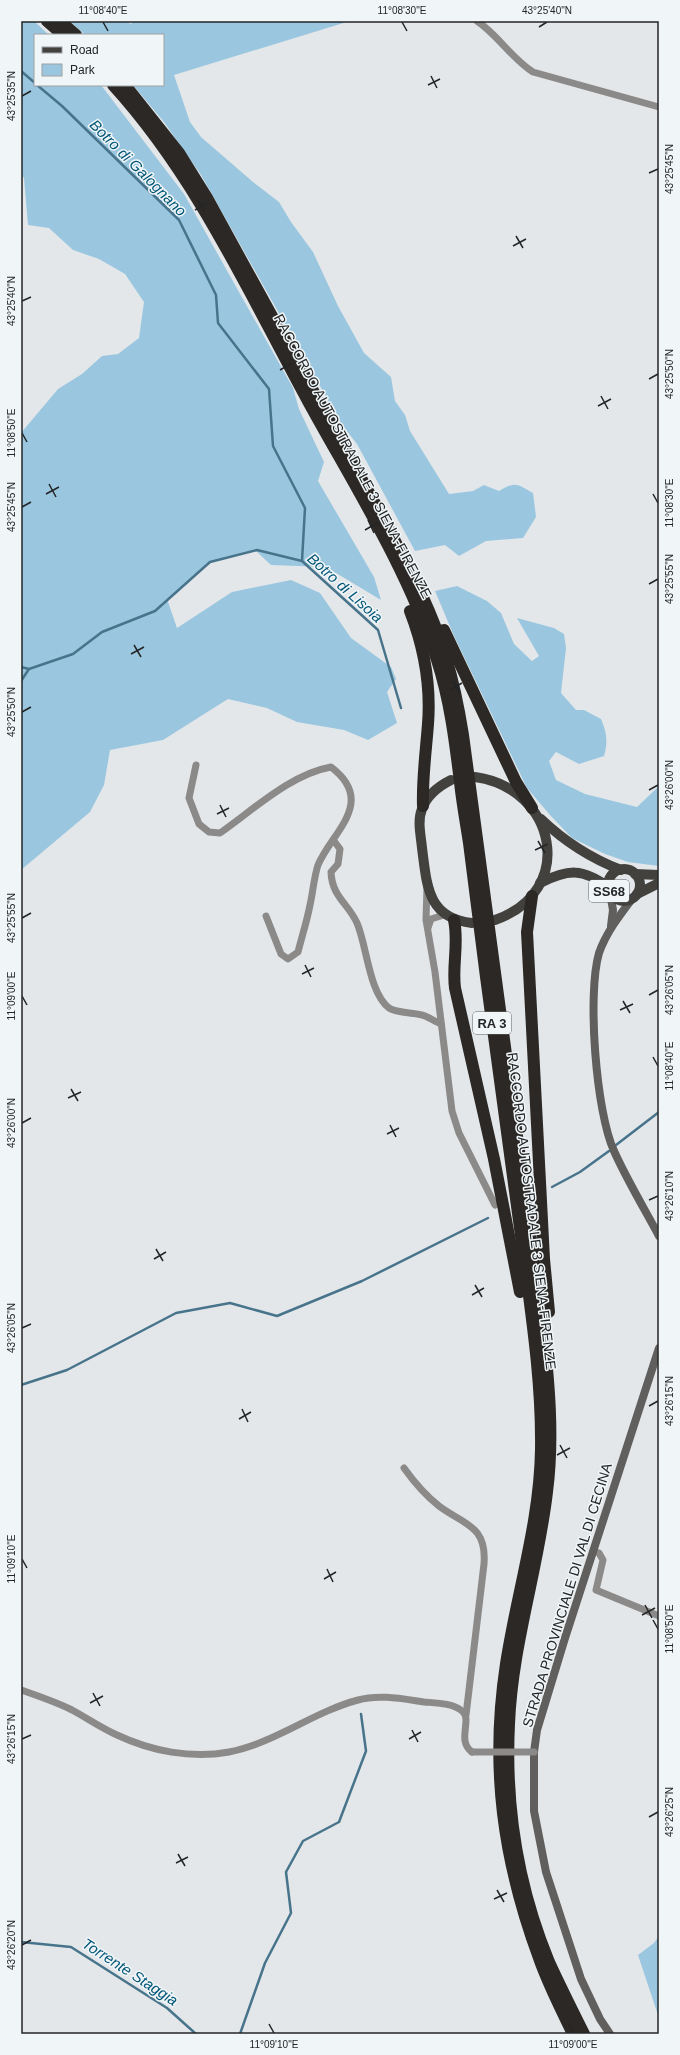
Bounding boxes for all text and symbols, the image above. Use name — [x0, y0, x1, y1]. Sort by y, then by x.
text: 11°08'40"E — [79, 5, 128, 16]
text: 11°08'30"E — [378, 5, 427, 16]
text: 43°25'40"N — [522, 5, 572, 16]
legend — [34, 34, 164, 86]
text: Road — [70, 43, 99, 57]
text: Park — [70, 63, 96, 77]
text: 43°25'35"N — [6, 71, 17, 121]
water label: Botro di Galognano — [87, 116, 190, 219]
text: 43°25'45"N — [664, 144, 675, 194]
text: 43°25'40"N — [6, 276, 17, 326]
street label: RACCORDO AUTOSTRADALE 3 SIENA-FIRENZE — [271, 311, 435, 601]
text: 43°25'50"N — [664, 349, 675, 399]
text: 11°08'50"E — [6, 408, 17, 457]
text: 11°08'30"E — [664, 478, 675, 527]
text: 43°25'45"N — [6, 482, 17, 532]
water label: Botro di Lisoia — [304, 550, 386, 626]
text: 43°25'55"N — [664, 554, 675, 604]
text: 43°25'50"N — [6, 687, 17, 737]
text: 43°26'00"N — [664, 760, 675, 810]
road number: SS68 — [589, 880, 629, 902]
text: 43°25'55"N — [6, 893, 17, 943]
text: 43°26'05"N — [664, 965, 675, 1015]
text: 11°09'00"E — [6, 971, 17, 1020]
road number: RA 3 — [473, 1012, 511, 1034]
text: 11°08'40"E — [664, 1041, 675, 1090]
street label: RACCORDO AUTOSTRADALE 3 SIENA-FIRENZE — [505, 1051, 559, 1371]
text: 43°26'00"N — [6, 1098, 17, 1148]
text: 43°26'10"N — [664, 1171, 675, 1221]
text: 43°26'05"N — [6, 1303, 17, 1353]
text: 43°26'15"N — [664, 1376, 675, 1426]
street label: STRADA PROVINCIALE DI VAL DI CECINA — [519, 1460, 615, 1729]
text: 11°09'10"E — [6, 1534, 17, 1583]
text: 11°08'50"E — [664, 1604, 675, 1653]
text: 43°26'15"N — [6, 1714, 17, 1764]
text: 43°26'25"N — [664, 1787, 675, 1837]
text: 43°26'20"N — [6, 1920, 17, 1970]
water label: Torrente Staggia — [79, 1934, 181, 2009]
text: 11°09'10"E — [250, 2039, 299, 2050]
text: 11°09'00"E — [549, 2039, 598, 2050]

